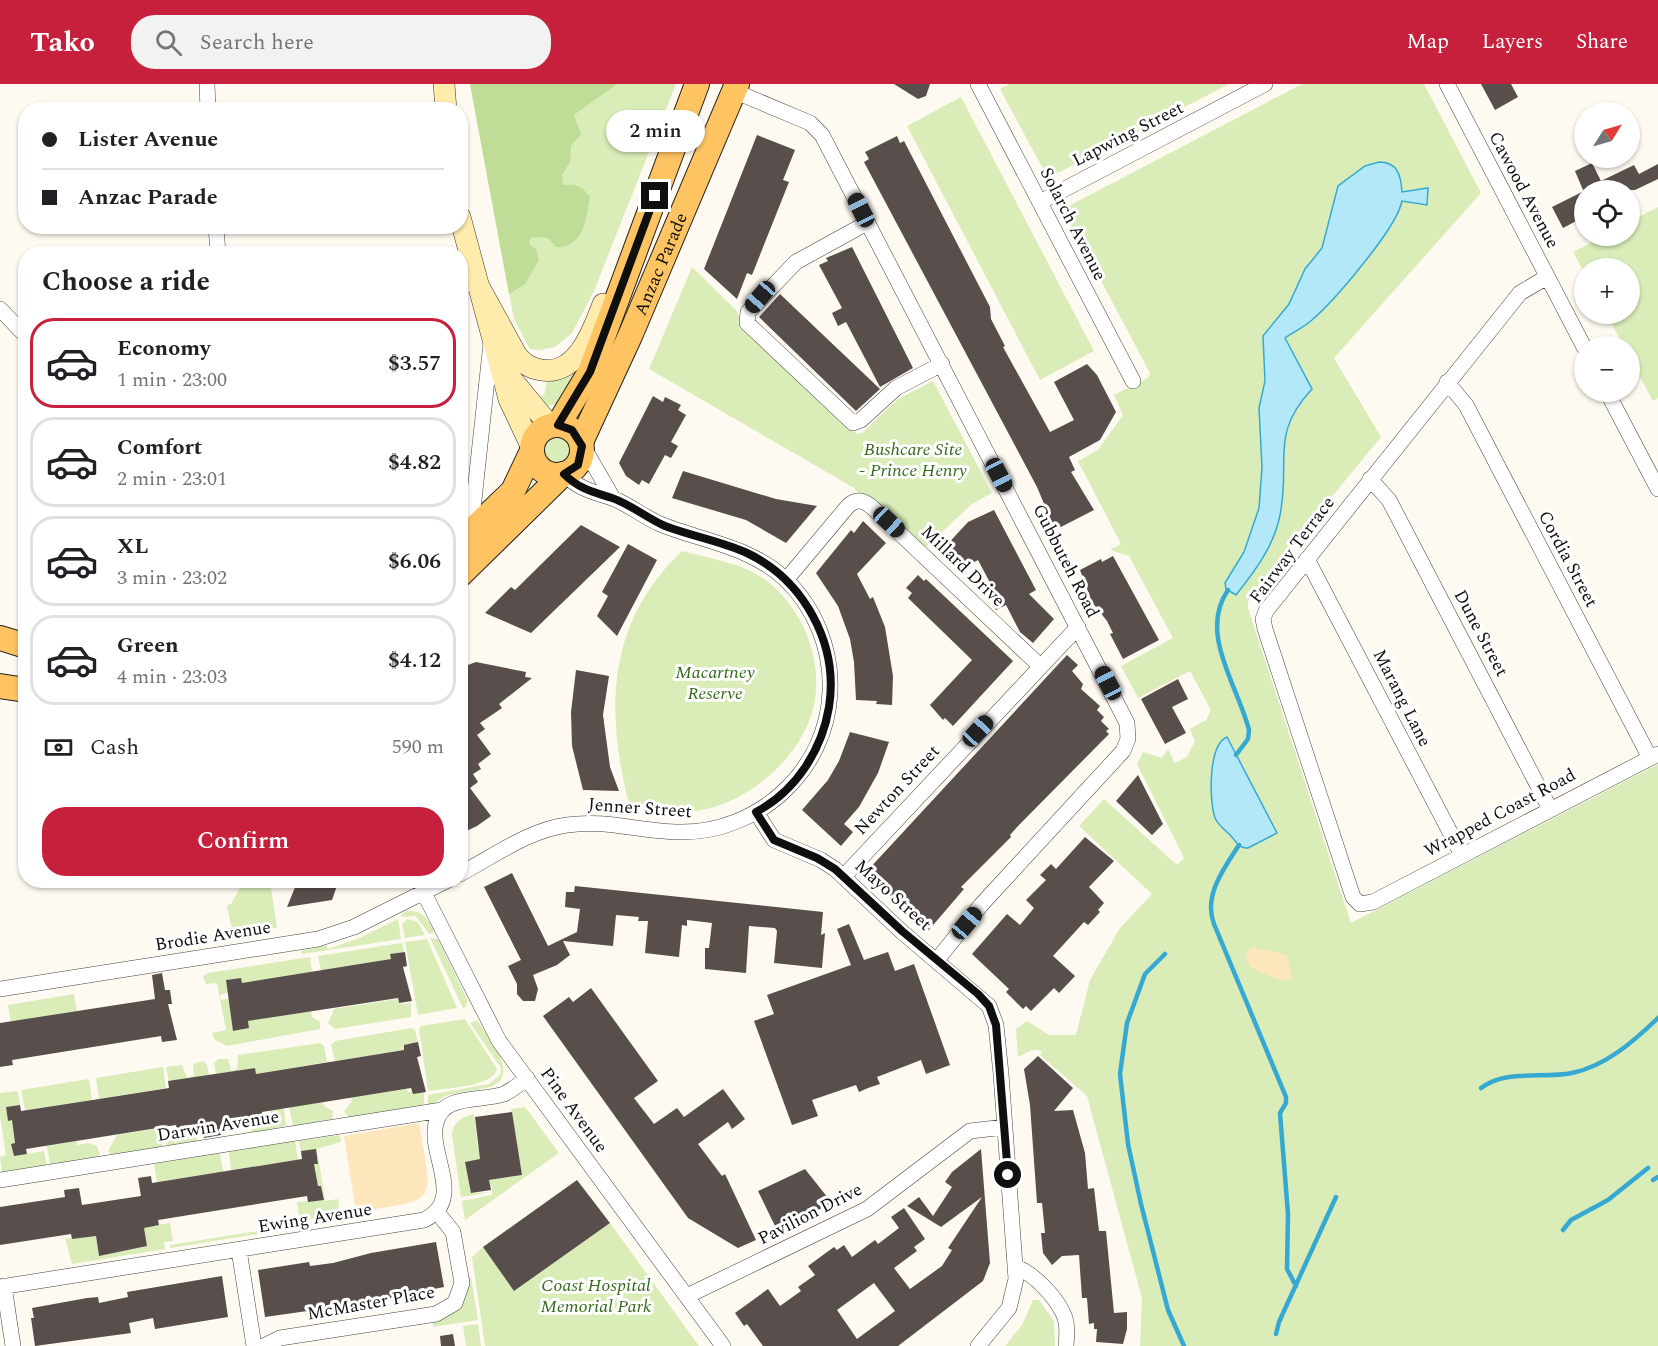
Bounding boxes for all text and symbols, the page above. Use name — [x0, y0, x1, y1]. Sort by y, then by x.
search box — [131, 15, 551, 69]
text: Tako — [30, 21, 95, 64]
icon: search — [152, 26, 185, 59]
text: Search here — [200, 26, 314, 59]
text: Map — [1407, 26, 1449, 58]
text: Layers — [1482, 26, 1543, 58]
text: Share — [1576, 26, 1628, 58]
street label: Lapwing Street — [1068, 94, 1188, 174]
north arrow — [1574, 102, 1640, 168]
map controls — [1574, 102, 1640, 402]
callout: 2 min — [606, 109, 704, 151]
text: 2 min — [630, 116, 681, 146]
text: Lister Avenue — [78, 123, 218, 156]
street label: Cawood Avenue — [1482, 127, 1566, 253]
street label: Solarch Avenue — [1033, 163, 1113, 285]
button: locate — [1574, 180, 1640, 246]
text: Anzac Parade — [78, 181, 218, 214]
route end — [641, 182, 668, 209]
car — [845, 190, 877, 230]
street label: Anzac Parade — [627, 208, 694, 320]
button: + — [1574, 258, 1640, 324]
text: Choose a ride — [42, 261, 210, 303]
car — [741, 278, 779, 316]
text: Economy — [117, 332, 210, 365]
icon: car — [45, 336, 99, 390]
button: − — [1574, 336, 1640, 402]
text: $3.57 — [388, 347, 441, 380]
text: 1 min · 23:00 — [117, 365, 227, 395]
text: Comfort — [117, 431, 202, 464]
icon: car — [45, 435, 99, 489]
park label: Bushcare Site - Prince Henry — [859, 436, 967, 484]
text: $4.82 — [388, 446, 441, 479]
car — [983, 455, 1015, 495]
text: 2 min · 23:01 — [117, 464, 227, 494]
street label: Fairway Terrace — [1243, 491, 1341, 609]
street label: Gubbuteh Road — [1026, 499, 1106, 623]
car — [870, 503, 908, 541]
street label: Cordia Street — [1531, 506, 1605, 612]
street label: Millard Drive — [915, 519, 1011, 613]
text: XL — [117, 530, 148, 563]
icon: car — [45, 534, 99, 588]
text: $6.06 — [388, 545, 441, 578]
text: 3 min · 23:02 — [117, 563, 227, 593]
street label: Dune Street — [1447, 585, 1515, 681]
text: Green — [117, 629, 179, 662]
icon: car — [45, 633, 99, 687]
text: $4.12 — [388, 644, 441, 677]
street label: Marang Lane — [1366, 645, 1438, 751]
park label: Macartney Reserve — [675, 659, 755, 707]
text: 4 min · 23:03 — [117, 662, 227, 692]
car — [1092, 663, 1124, 703]
car — [959, 712, 997, 750]
icon: cash — [42, 731, 75, 764]
text: Cash — [90, 731, 139, 764]
text: 590 m — [392, 732, 444, 762]
street label: Newton Street — [848, 739, 946, 841]
street label: Wrapped Coast Road — [1419, 762, 1581, 864]
street label: Jenner Street — [587, 791, 693, 825]
button: Confirm — [42, 807, 444, 876]
street label: Mayo Street — [848, 853, 938, 937]
car — [949, 903, 985, 943]
street label: Brodie Avenue — [153, 914, 273, 958]
street label: Pine Avenue — [534, 1062, 614, 1158]
street label: Darwin Avenue — [155, 1103, 281, 1149]
route start — [994, 1161, 1021, 1188]
street label: Pavilion Drive — [753, 1176, 867, 1252]
street label: Ewing Avenue — [256, 1196, 374, 1240]
park label: Coast Hospital Memorial Park — [541, 1272, 652, 1320]
street label: McMaster Place — [305, 1278, 437, 1328]

